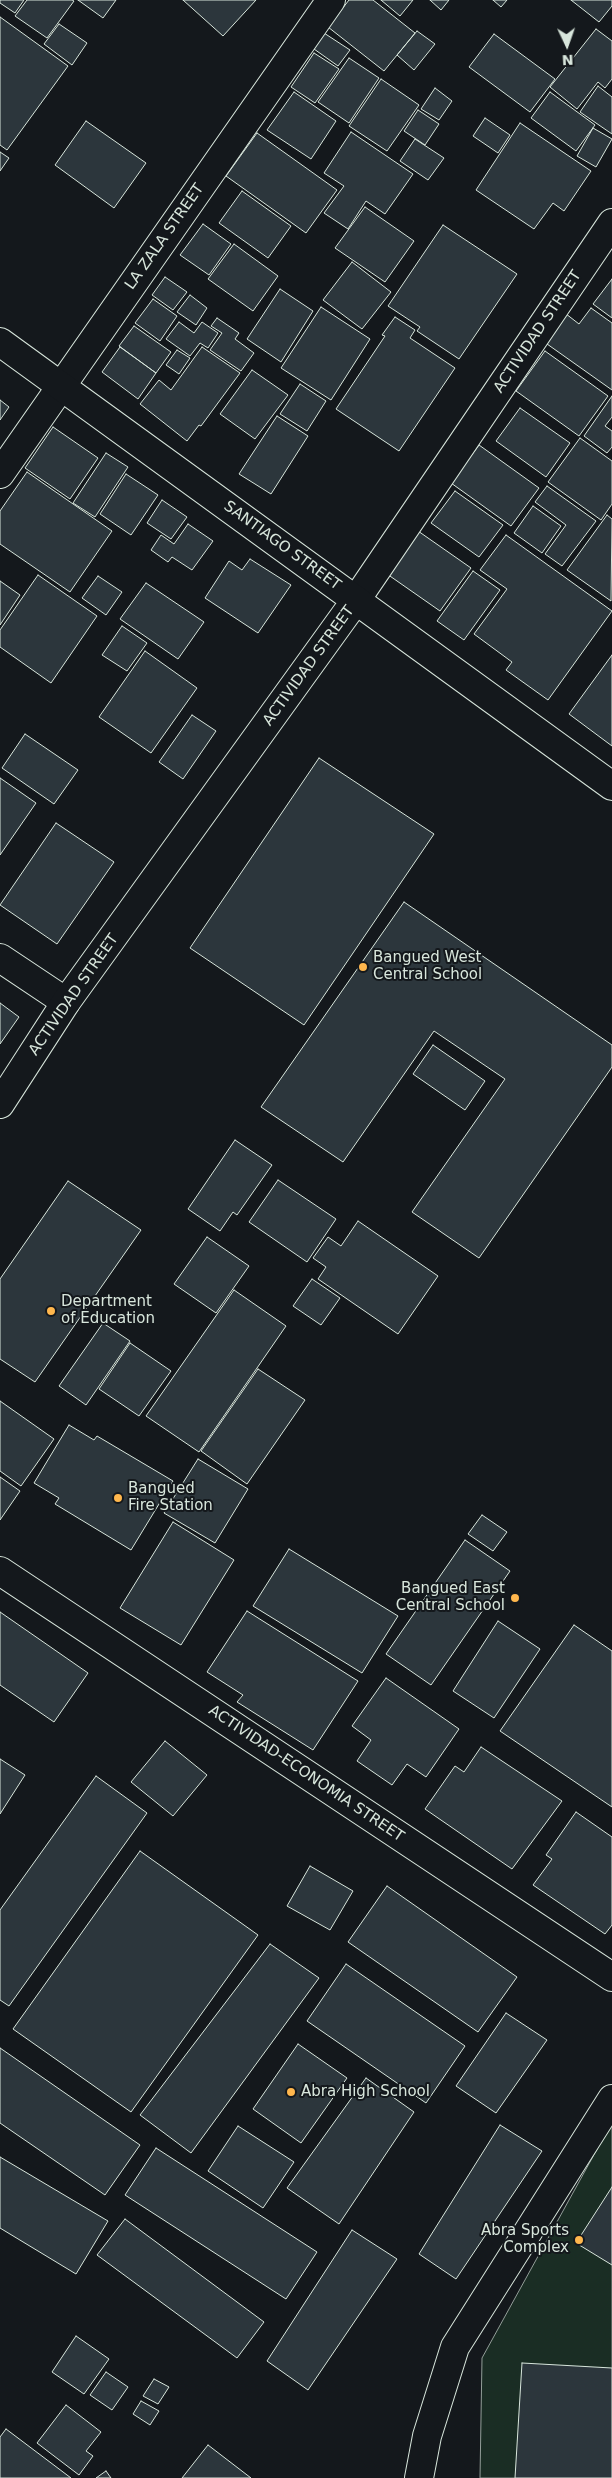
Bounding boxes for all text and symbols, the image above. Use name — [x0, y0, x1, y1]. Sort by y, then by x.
north arrow — [542, 20, 592, 70]
text: N — [562, 52, 574, 68]
street label: LA ZALA STREET — [122, 181, 208, 293]
street label: ACTIVIDAD STREET — [490, 267, 586, 397]
street label: SANTIAGO STREET — [220, 497, 344, 595]
street label: ACTIVIDAD STREET — [259, 603, 359, 729]
street label: ACTIVIDAD STREET — [25, 931, 123, 1059]
place label: Bangued West Central School — [373, 949, 482, 984]
marker: Bangued West Central School — [357, 961, 369, 973]
place label: Department of Education — [61, 1293, 155, 1328]
marker: Department of Education — [45, 1305, 57, 1317]
place label: Bangued Fire Station — [128, 1480, 213, 1515]
marker: Bangued Fire Station — [112, 1492, 124, 1504]
place label: Bangued East Central School — [396, 1580, 505, 1615]
marker: Bangued East Central School — [509, 1592, 521, 1604]
street label: ACTIVIDAD-ECONOMIA STREET — [205, 1702, 407, 1846]
place label: Abra High School — [301, 2083, 430, 2101]
marker: Abra High School — [285, 2086, 297, 2098]
place label: Abra Sports Complex — [481, 2222, 569, 2257]
marker: Abra Sports Complex — [573, 2234, 585, 2246]

